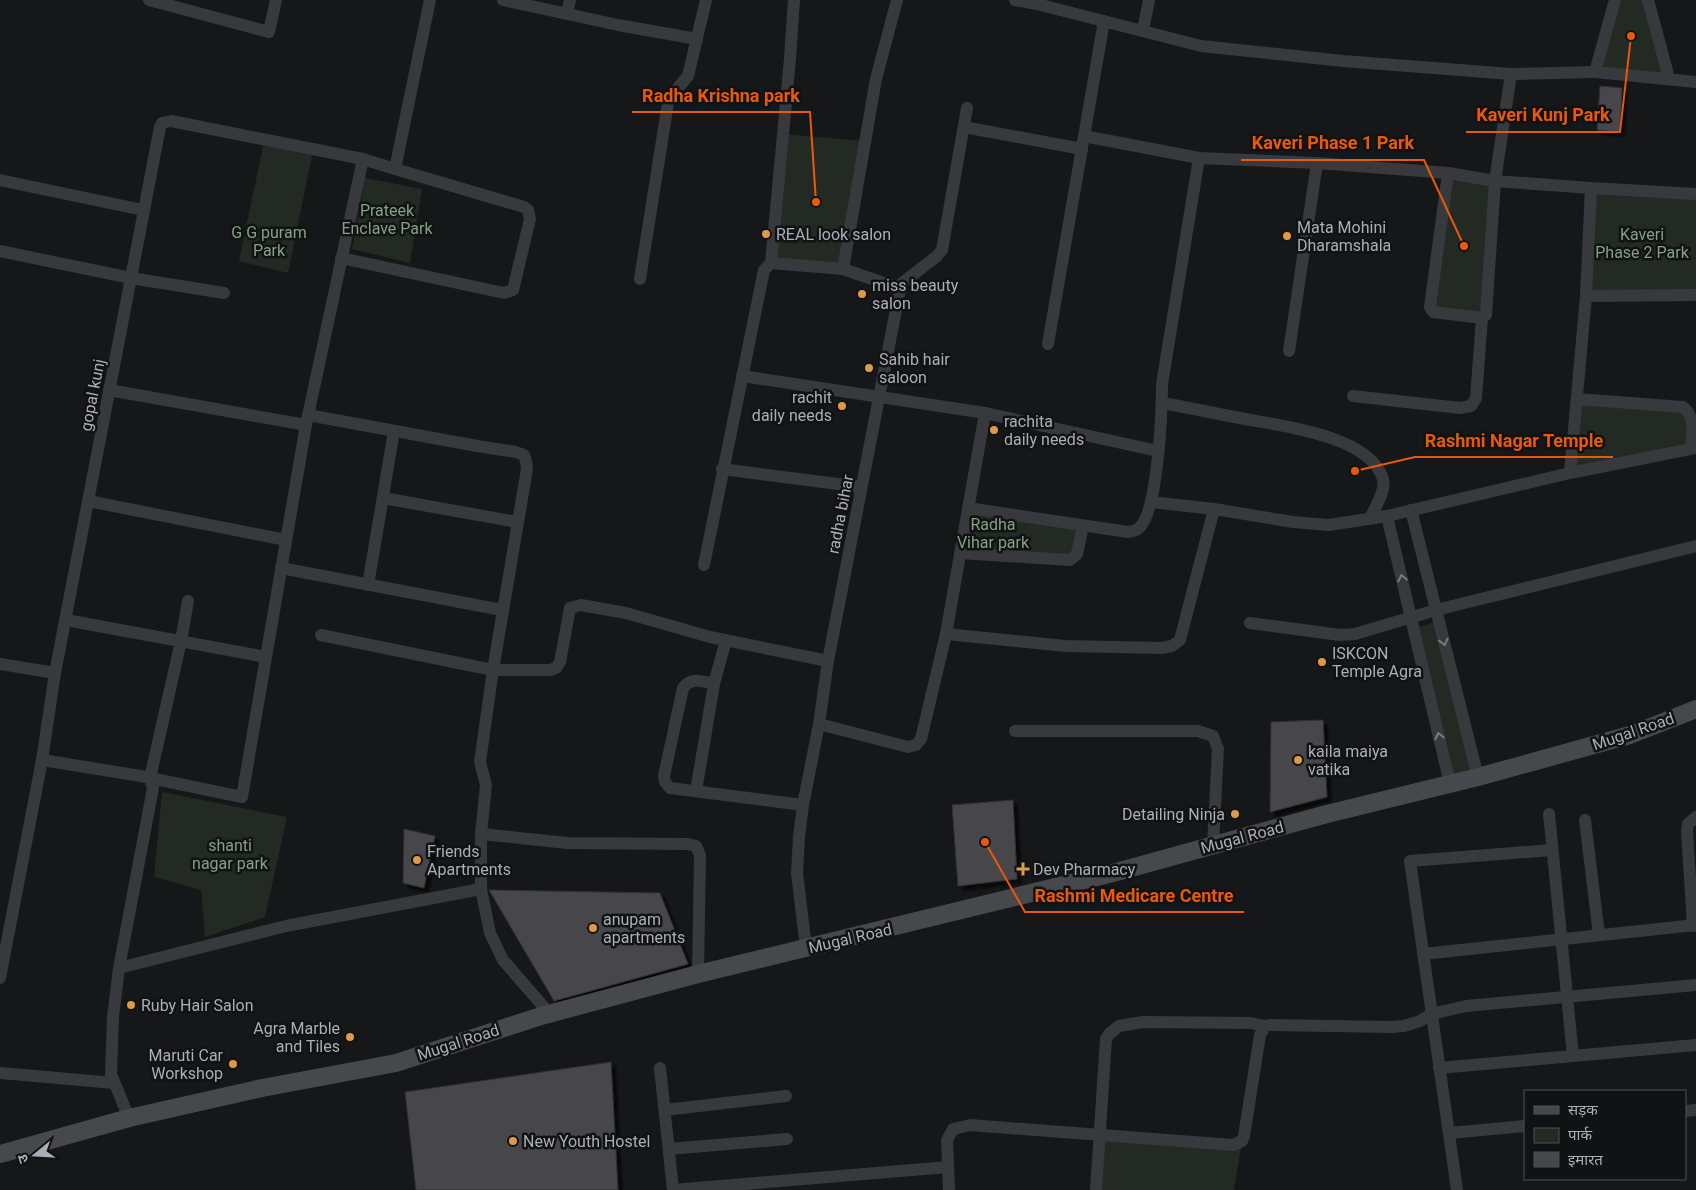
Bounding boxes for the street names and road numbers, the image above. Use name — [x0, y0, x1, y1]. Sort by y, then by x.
street label: gopal kunj — [76, 357, 109, 433]
street label: radha bihar — [824, 472, 858, 555]
street label: Mugal Road — [1590, 709, 1676, 754]
street label: Mugal Road — [1199, 817, 1286, 858]
street label: Mugal Road — [807, 920, 894, 957]
street label: Mugal Road — [415, 1020, 502, 1065]

